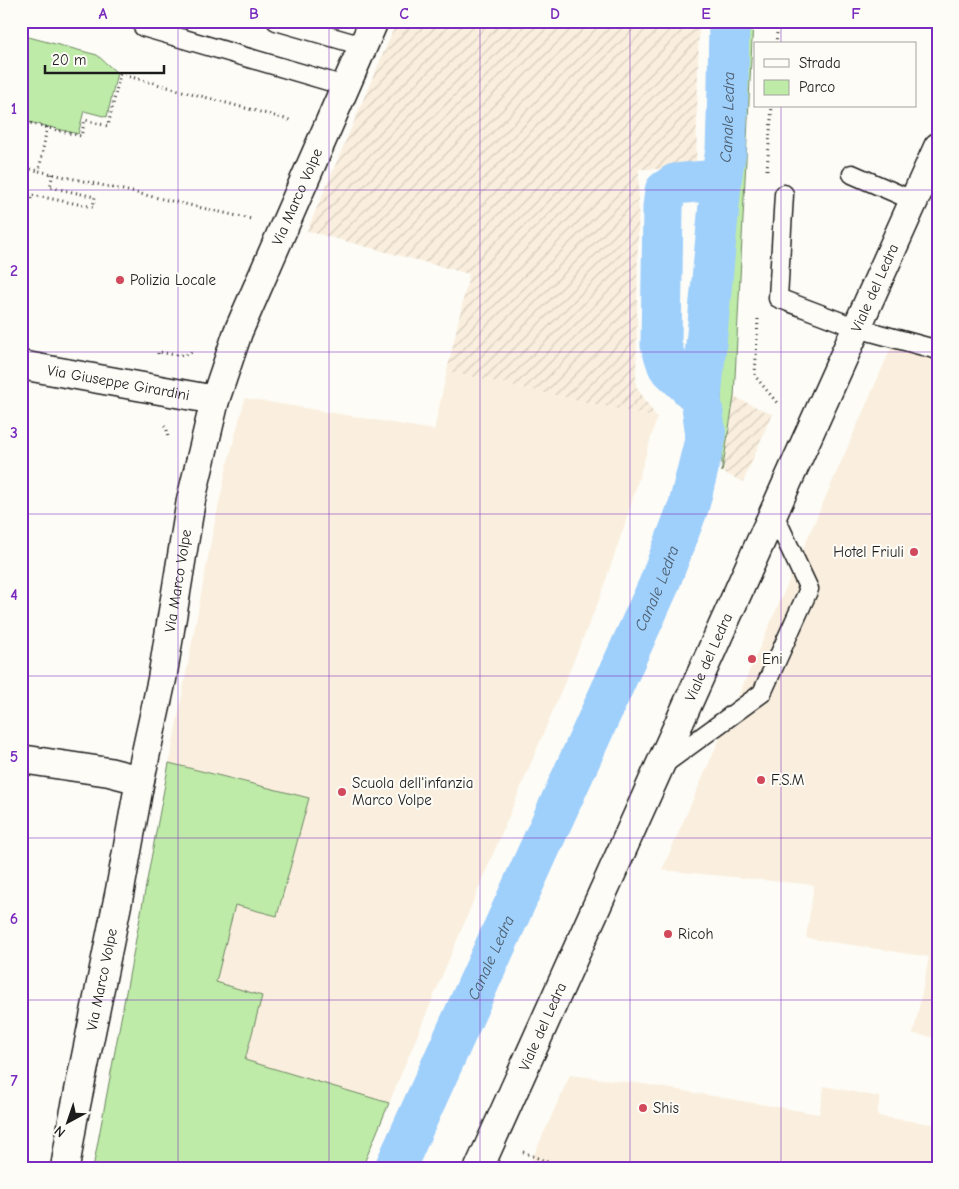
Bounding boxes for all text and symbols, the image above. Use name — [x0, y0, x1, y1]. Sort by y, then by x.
text: A — [99, 5, 108, 23]
text: B — [249, 5, 259, 23]
text: C — [399, 5, 409, 23]
text: D — [550, 5, 560, 23]
text: E — [701, 5, 711, 23]
text: F — [851, 5, 861, 23]
scale bar — [45, 42, 164, 74]
legend — [754, 42, 916, 108]
text: 20 m — [52, 51, 86, 69]
text: Strada — [799, 54, 841, 72]
water label: Canale Ledra — [716, 72, 738, 164]
text: Parco — [799, 78, 835, 96]
text: 1 — [11, 100, 17, 118]
street label: Via Marco Volpe — [268, 145, 326, 248]
street label: Viale del Ledra — [847, 241, 902, 335]
text: 2 — [10, 262, 18, 280]
place label: Polizia Locale — [130, 271, 216, 289]
marker: Polizia Locale — [114, 274, 126, 286]
street label: Via Giuseppe Girardini — [46, 361, 191, 404]
text: 3 — [10, 424, 18, 442]
street label: Via Marco Volpe — [161, 528, 195, 634]
water label: Canale Ledra — [631, 543, 683, 634]
place label: Hotel Friuli — [833, 543, 904, 561]
marker: Hotel Friuli — [908, 546, 920, 558]
text: 4 — [10, 586, 18, 604]
street label: Viale del Ledra — [681, 610, 736, 704]
place label: Eni — [762, 650, 783, 668]
marker: Eni — [746, 653, 758, 665]
text: 5 — [10, 748, 18, 766]
place label: F.S.M — [771, 771, 804, 789]
place label: Scuola dell'infanzia Marco Volpe — [352, 774, 473, 809]
marker: F.S.M — [755, 774, 767, 786]
marker: Scuola dell'infanzia Marco Volpe — [336, 786, 348, 798]
text: 6 — [10, 910, 18, 928]
water label: Canale Ledra — [464, 913, 518, 1003]
place label: Ricoh — [678, 925, 714, 943]
street label: Via Marco Volpe — [82, 926, 121, 1032]
marker: Ricoh — [662, 928, 674, 940]
street label: Viale del Ledra — [515, 980, 570, 1074]
text: 7 — [10, 1072, 18, 1090]
north arrow — [42, 1096, 92, 1146]
place label: Shis — [653, 1099, 679, 1117]
marker: Shis — [637, 1102, 649, 1114]
text: N — [51, 1122, 69, 1141]

